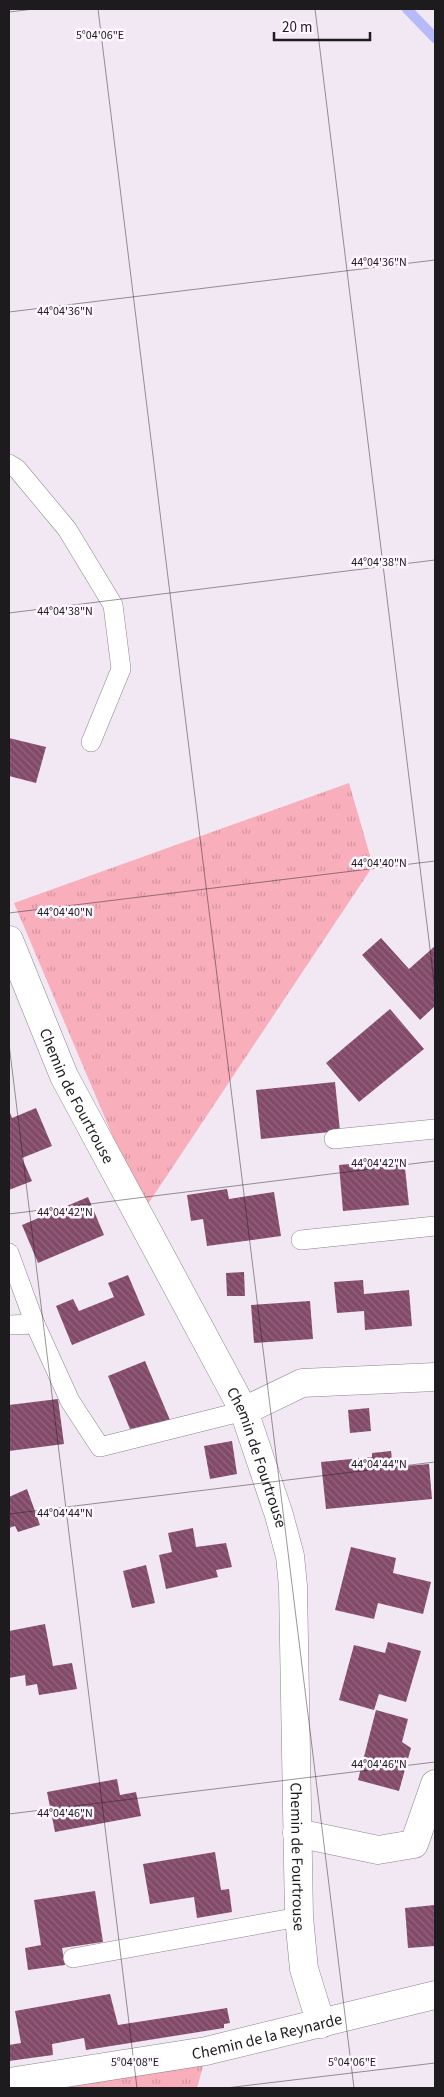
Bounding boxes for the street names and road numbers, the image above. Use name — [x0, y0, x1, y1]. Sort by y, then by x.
street label: Chemin de Fourtrouse — [34, 1025, 119, 1168]
street label: Chemin de Fourtrouse — [221, 1383, 292, 1530]
street label: Chemin de Fourtrouse — [285, 1782, 310, 1932]
street label: Chemin de la Reynarde — [190, 2008, 344, 2065]

